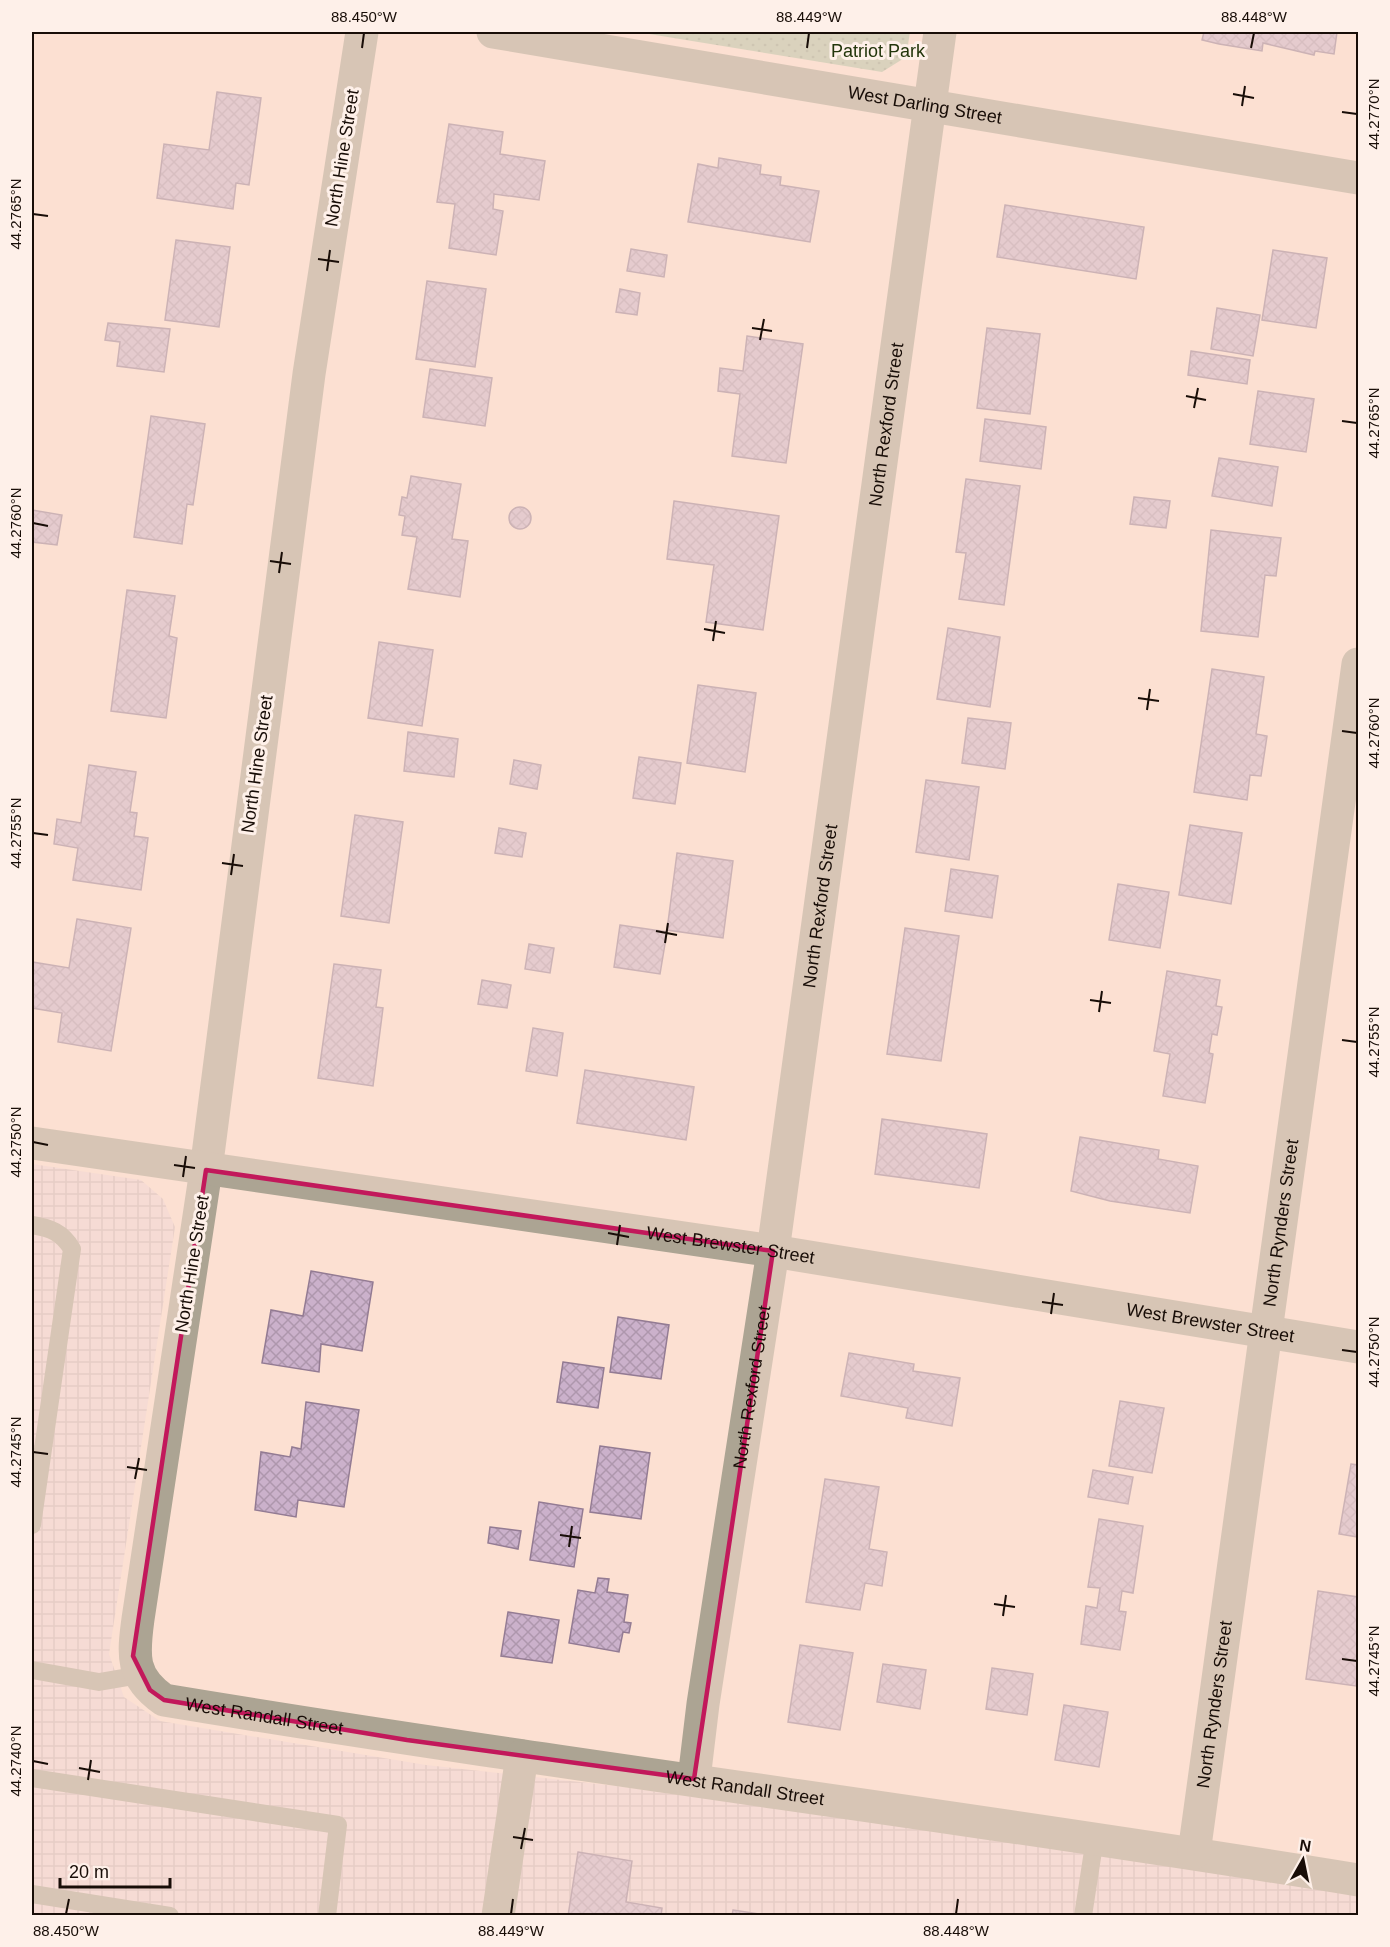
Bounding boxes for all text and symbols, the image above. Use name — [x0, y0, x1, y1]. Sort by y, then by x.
text: 88.450°W — [331, 8, 398, 25]
text: 88.449°W — [776, 8, 843, 25]
text: 88.448°W — [1221, 8, 1288, 25]
park label: Patriot Park — [831, 41, 926, 61]
text: 44.2770°N — [1365, 78, 1382, 150]
street label: West Darling Street — [846, 82, 1003, 128]
street label: North Hine Street — [321, 88, 363, 228]
text: 44.2765°N — [7, 178, 24, 250]
street label: North Rexford Street — [865, 341, 907, 508]
text: 44.2765°N — [1365, 387, 1382, 459]
text: 44.2760°N — [7, 487, 24, 559]
street label: North Hine Street — [237, 694, 277, 834]
text: 44.2760°N — [1365, 697, 1382, 769]
text: 44.2755°N — [7, 797, 24, 869]
street label: North Rexford Street — [799, 823, 841, 989]
text: 44.2755°N — [1365, 1006, 1382, 1078]
text: 44.2750°N — [7, 1106, 24, 1178]
street label: North Rynders Street — [1259, 1138, 1302, 1308]
street label: North Hine Street — [171, 1194, 213, 1334]
street label: West Brewster Street — [645, 1223, 816, 1268]
street label: West Brewster Street — [1125, 1299, 1296, 1346]
street label: North Rexford Street — [729, 1304, 774, 1470]
text: 44.2750°N — [1365, 1316, 1382, 1388]
text: 44.2745°N — [7, 1416, 24, 1488]
street label: North Rynders Street — [1193, 1619, 1236, 1790]
text: 44.2745°N — [1365, 1625, 1382, 1697]
street label: West Randall Street — [184, 1694, 345, 1739]
text: 44.2740°N — [7, 1725, 24, 1797]
street label: West Randall Street — [664, 1767, 825, 1809]
north arrow — [1273, 1830, 1333, 1890]
text: N — [1298, 1836, 1312, 1855]
scale bar — [60, 1851, 170, 1889]
text: 20 m — [69, 1862, 109, 1882]
text: 88.450°W — [33, 1922, 100, 1939]
text: 88.449°W — [478, 1922, 545, 1939]
text: 88.448°W — [923, 1922, 990, 1939]

